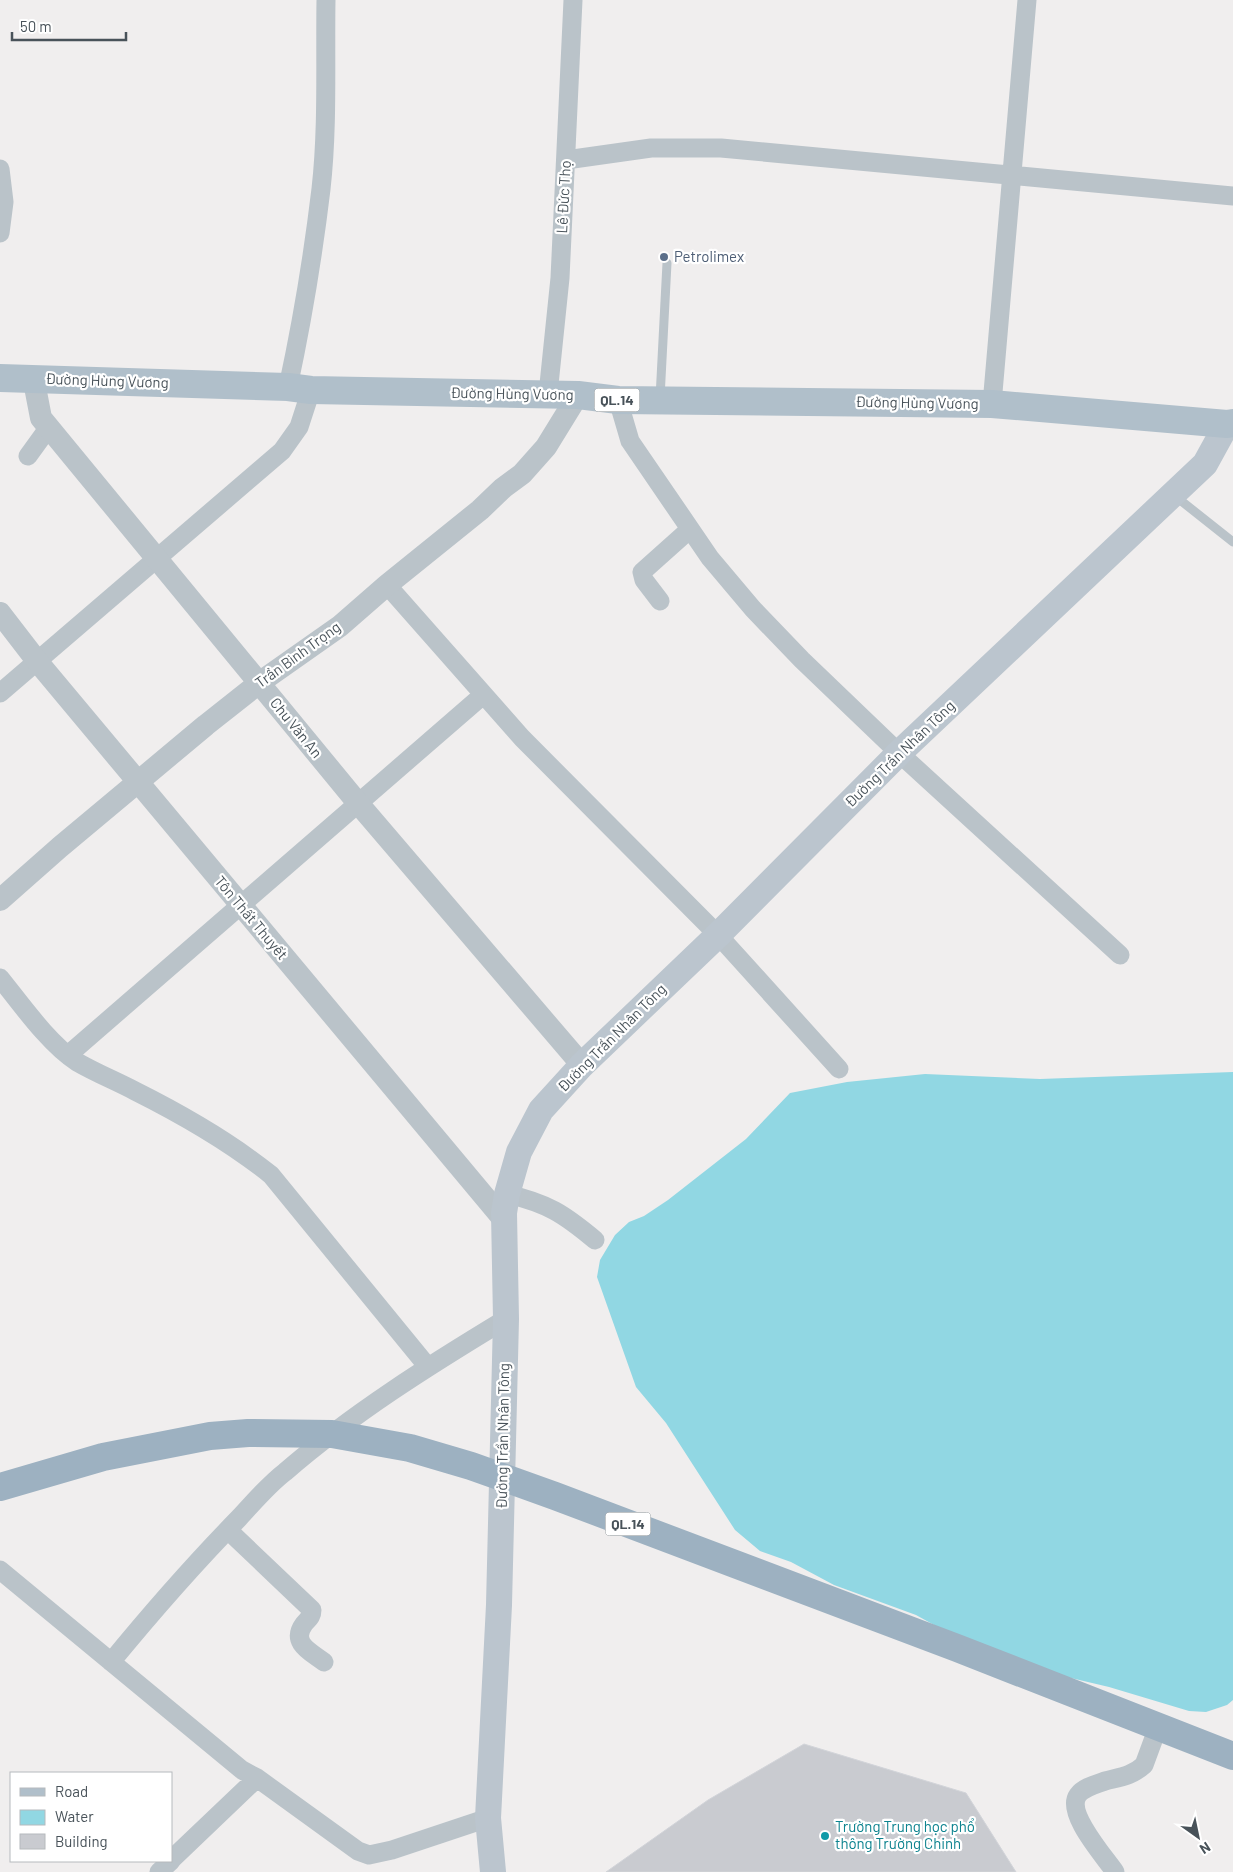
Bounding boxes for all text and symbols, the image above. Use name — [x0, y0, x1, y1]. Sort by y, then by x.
scale bar — [12, 10, 126, 42]
text: 50 m — [20, 17, 52, 35]
street label: Lê Đức Thọ — [552, 160, 574, 234]
place label: Petrolimex — [674, 247, 744, 265]
marker: Petrolimex — [658, 251, 670, 263]
street label: Đường Hùng Vương — [45, 369, 169, 391]
street label: Đường Hùng Vương — [450, 383, 574, 403]
road number: QL.14 — [594, 388, 640, 412]
street label: Đường Hùng Vương — [855, 392, 979, 412]
street label: Trần Bình Trọng — [251, 617, 344, 691]
street label: Chu Văn An — [267, 694, 327, 761]
street label: Đường Trần Nhân Tông — [841, 696, 958, 810]
street label: Tôn Thất Thuyết — [211, 872, 292, 963]
street label: Đường Trần Nhân Tông — [553, 979, 669, 1095]
street label: Đường Trần Nhân Tông — [492, 1363, 512, 1509]
road number: QL.14 — [606, 1512, 650, 1536]
legend — [10, 1772, 172, 1862]
text: Road — [55, 1782, 88, 1800]
text: Water — [55, 1807, 94, 1825]
north arrow — [1173, 1812, 1223, 1862]
place label: Trường Trung học phổ thông Trường Chinh — [835, 1817, 975, 1852]
marker: Trường Trung học phổ thông Trường Chinh — [819, 1830, 831, 1842]
text: Building — [55, 1832, 108, 1850]
text: N — [1197, 1839, 1214, 1858]

